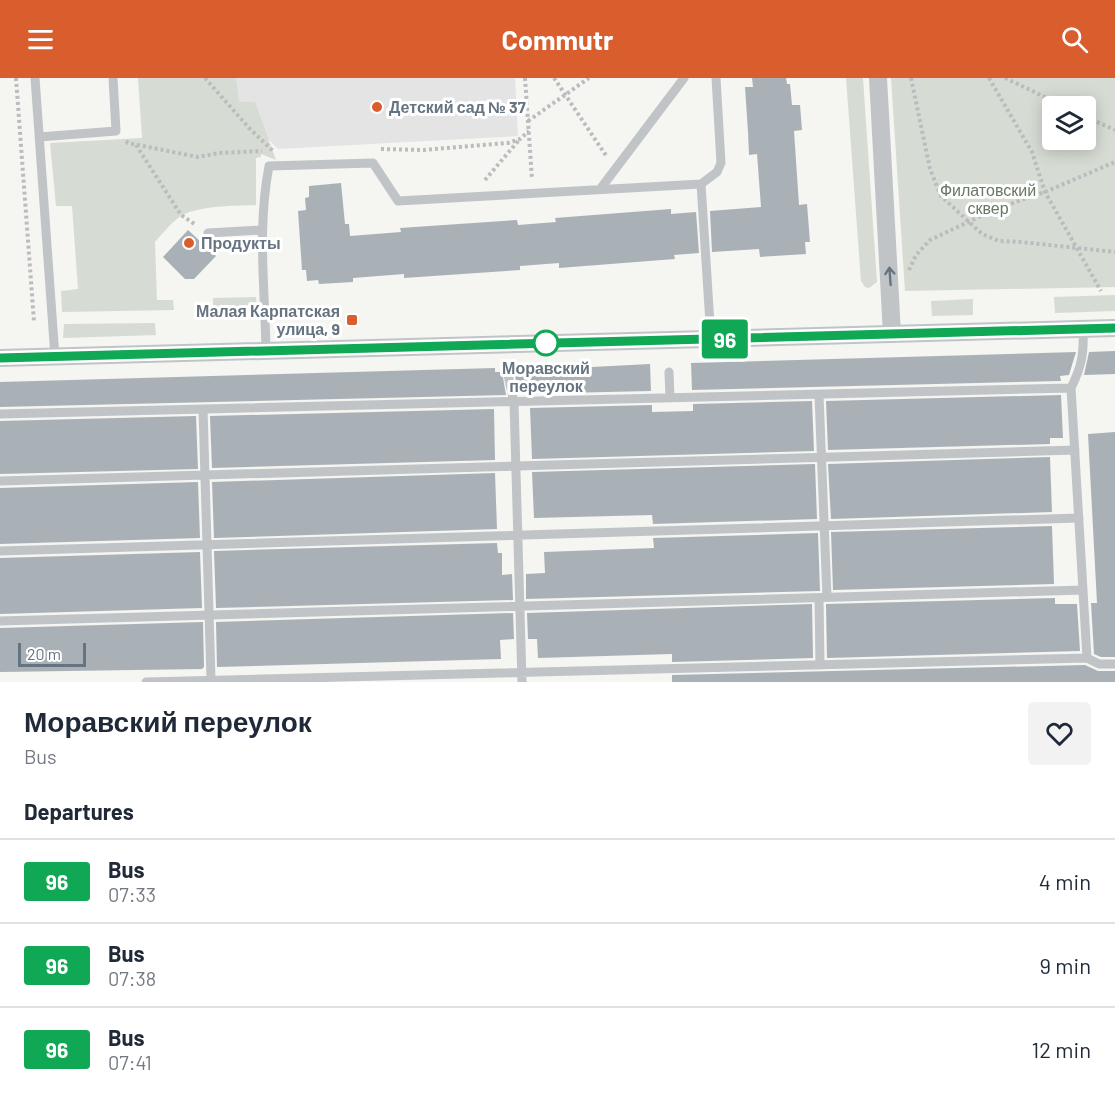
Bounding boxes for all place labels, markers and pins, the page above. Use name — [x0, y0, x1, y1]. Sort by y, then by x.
place label: Детский сад № 37 — [389, 97, 526, 116]
marker: Детский сад № 37 — [370, 100, 384, 114]
place label: Продукты — [201, 233, 281, 252]
marker: Продукты — [182, 236, 196, 250]
place label: Малая Карпатская улица, 9 — [196, 301, 340, 338]
marker: Малая Карпатская улица, 9 — [345, 313, 359, 327]
marker: Моравский переулок — [533, 330, 559, 356]
place label: Моравский переулок — [502, 358, 590, 395]

